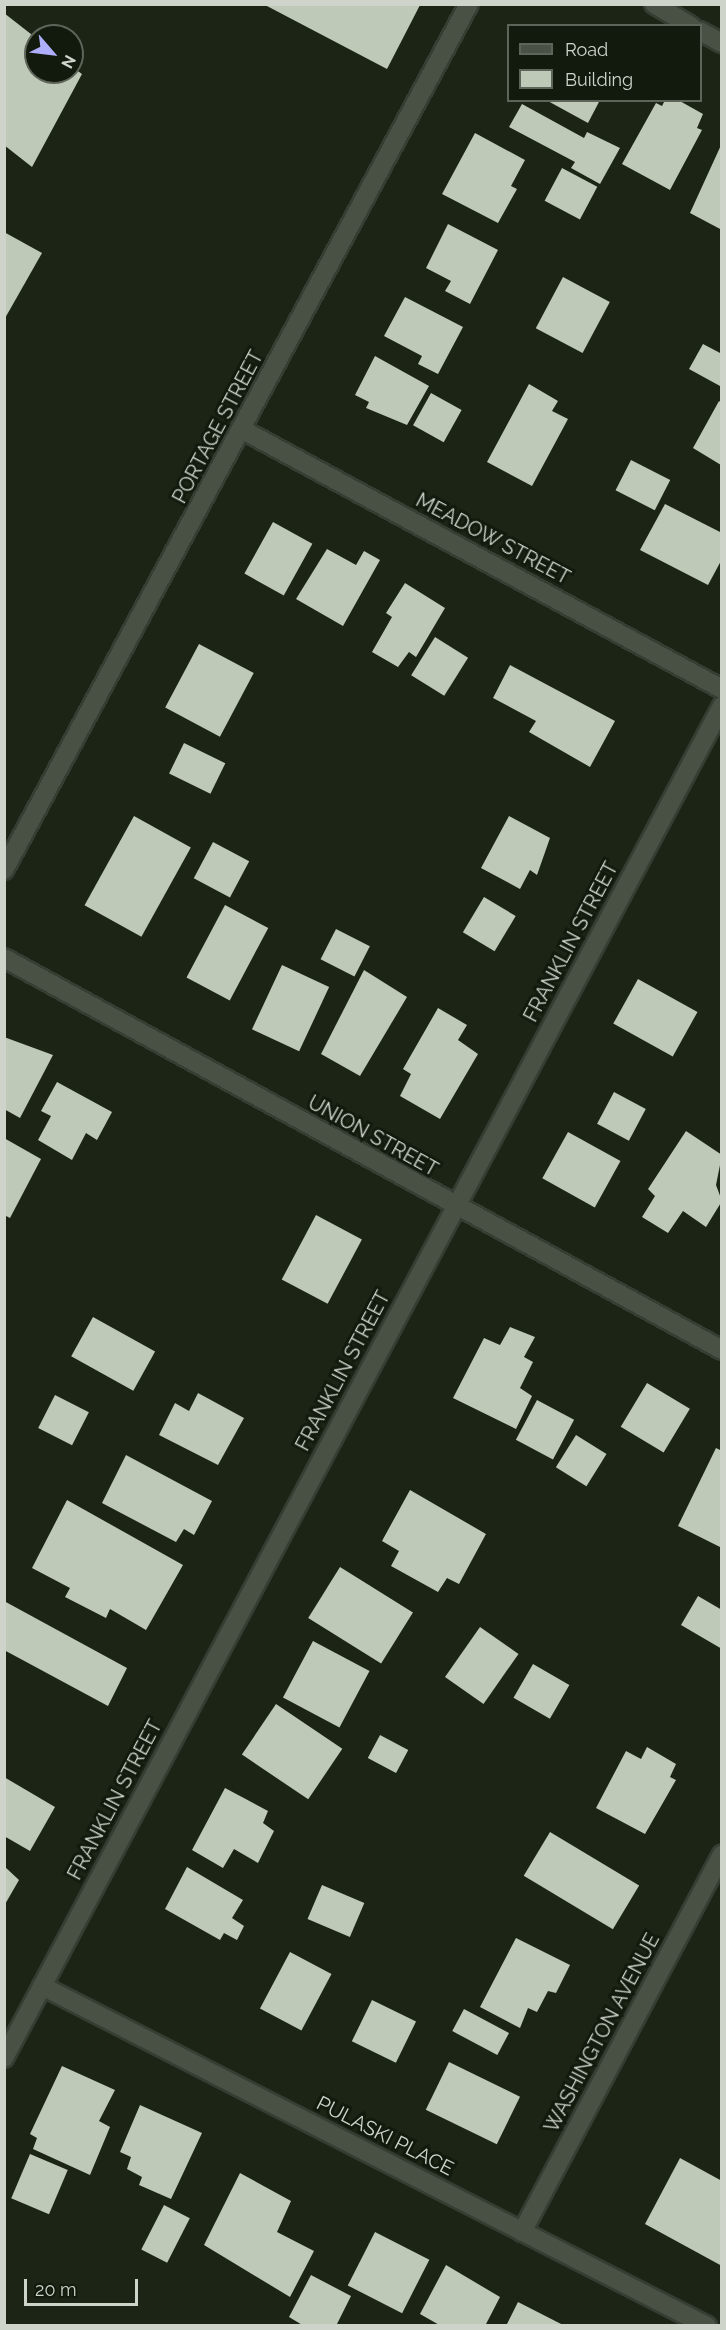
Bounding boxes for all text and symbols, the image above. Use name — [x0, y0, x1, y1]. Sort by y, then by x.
north arrow — [24, 24, 84, 84]
legend — [507, 24, 702, 102]
text: Road — [565, 39, 608, 60]
text: N — [57, 52, 80, 72]
text: Building — [565, 69, 633, 90]
street label: PORTAGE STREET — [168, 346, 268, 508]
street label: MEADOW STREET — [411, 488, 575, 590]
street label: FRANKLIN STREET — [519, 858, 623, 1026]
street label: UNION STREET — [304, 1090, 442, 1182]
street label: FRANKLIN STREET — [291, 1287, 395, 1455]
street label: FRANKLIN STREET — [63, 1716, 167, 1884]
street label: WASHINGTON AVENUE — [539, 1929, 665, 2137]
street label: PULASKI PLACE — [312, 2091, 458, 2181]
scale bar — [27, 2267, 141, 2305]
text: 20 m — [35, 2279, 77, 2300]

